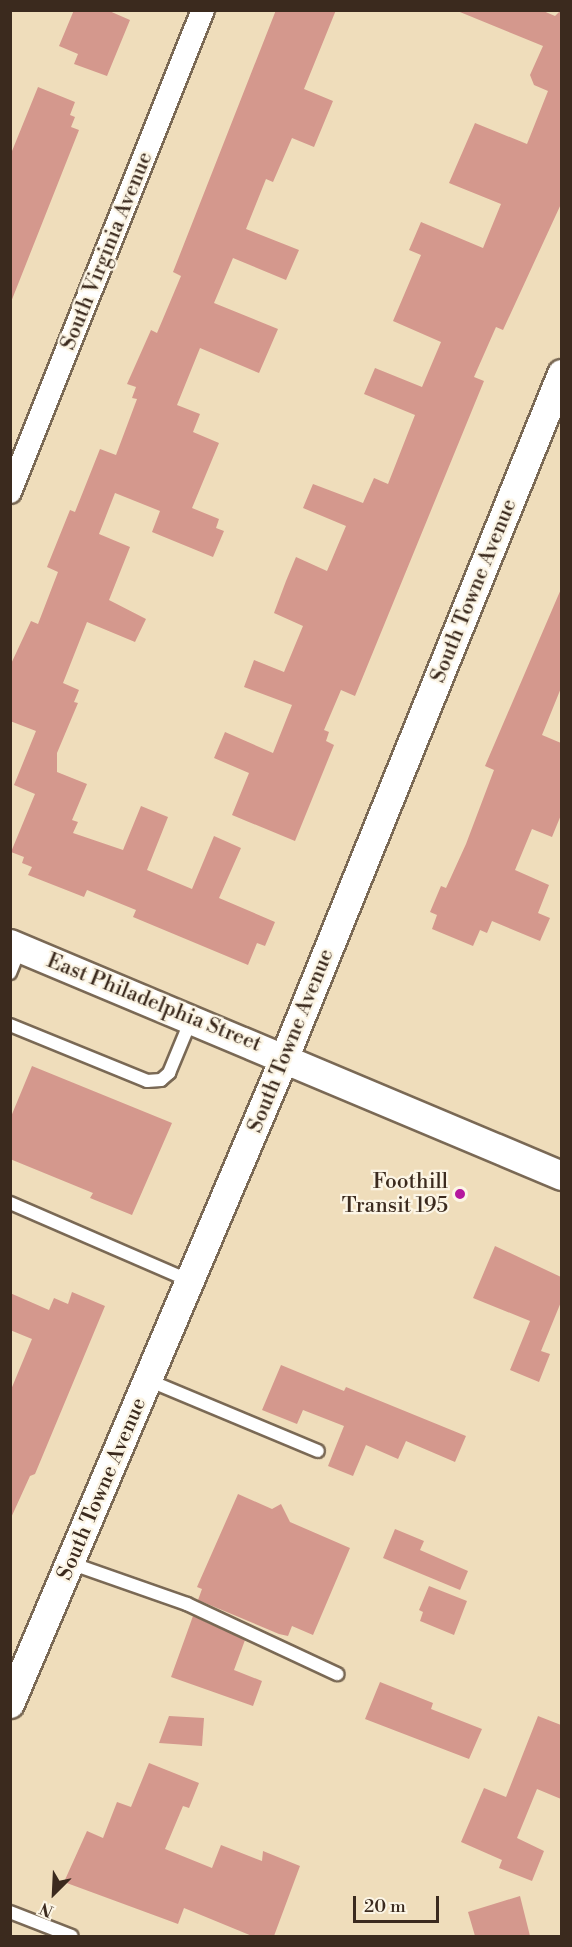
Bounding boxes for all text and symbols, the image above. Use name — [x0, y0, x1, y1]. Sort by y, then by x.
street label: South Virginia Avenue — [56, 148, 158, 354]
street label: South Towne Avenue — [426, 496, 522, 686]
street label: South Towne Avenue — [243, 946, 339, 1136]
street label: East Philadelphia Street — [43, 948, 265, 1058]
place label: Foothill Transit 195 — [342, 1169, 448, 1219]
marker: Foothill Transit 195 — [453, 1187, 467, 1201]
street label: South Towne Avenue — [52, 1394, 152, 1584]
north arrow — [24, 1863, 84, 1923]
scale bar — [356, 1884, 442, 1922]
text: 20 m — [364, 1895, 406, 1918]
text: N — [37, 1898, 57, 1921]

